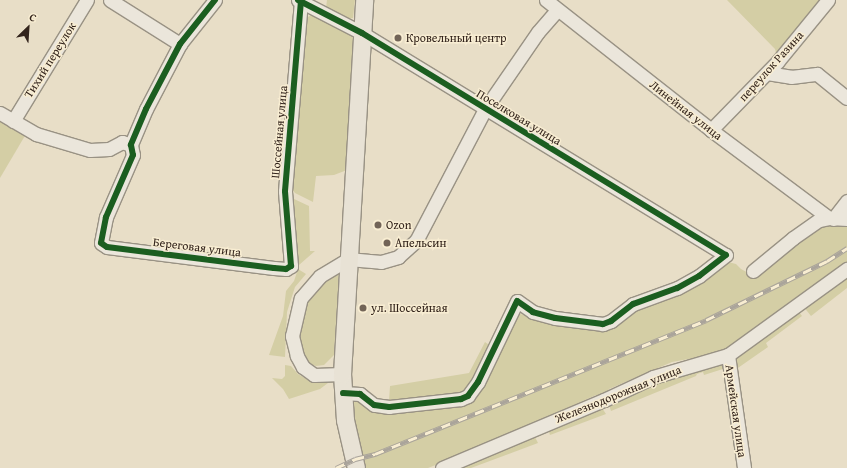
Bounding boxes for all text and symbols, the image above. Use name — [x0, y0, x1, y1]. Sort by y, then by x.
north arrow — [8, 8, 48, 48]
text: С — [27, 9, 39, 26]
street label: Тихий переулок — [21, 20, 79, 100]
street label: переулок Разина — [736, 28, 806, 104]
place label: Кровельный центр — [406, 31, 507, 45]
marker: Кровельный центр — [393, 33, 403, 43]
street label: Линейная улица — [647, 77, 725, 143]
street label: Шоссейная улица — [268, 85, 290, 179]
street label: Поселковая улица — [474, 86, 564, 148]
place label: Ozon — [386, 218, 411, 232]
marker: Ozon — [373, 220, 383, 230]
street label: Береговая улица — [152, 234, 242, 260]
place label: Апельсин — [395, 236, 446, 250]
marker: Апельсин — [382, 238, 392, 248]
place label: ул. Шоссейная — [371, 301, 448, 315]
marker: ул. Шоссейная — [358, 303, 368, 313]
street label: Железнодорожная улица — [553, 362, 683, 426]
street label: Армейская улица — [722, 364, 750, 458]

